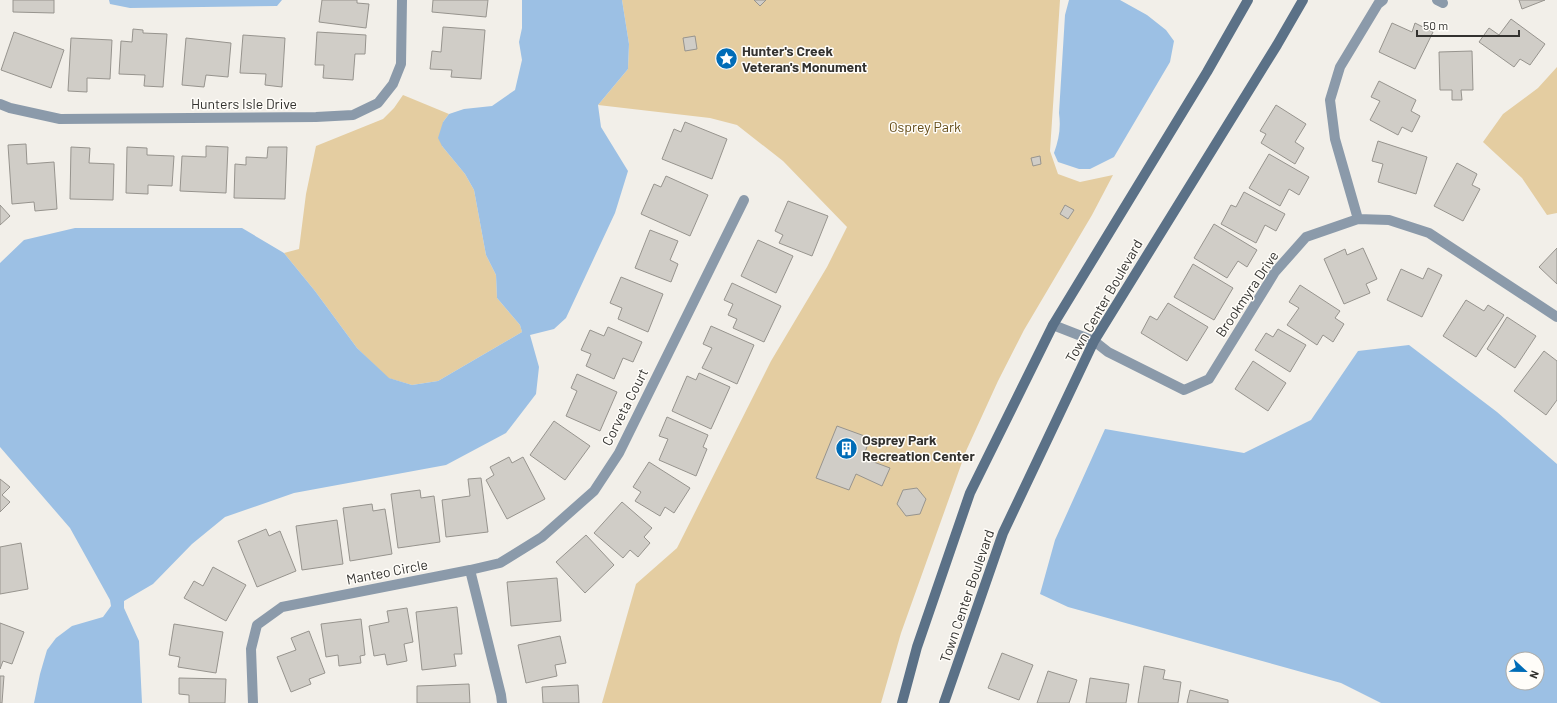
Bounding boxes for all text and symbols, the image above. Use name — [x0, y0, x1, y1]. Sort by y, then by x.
scale bar — [1417, 12, 1519, 38]
text: 50 m — [1423, 18, 1448, 32]
place label: Hunter's Creek Veteran's Monument — [742, 42, 867, 75]
place icon: Hunter's Creek Veteran's Monument — [713, 46, 739, 72]
street label: Hunters Isle Drive — [191, 95, 297, 112]
park label: Osprey Park — [889, 118, 961, 135]
street label: Town Center Boulevard — [1061, 236, 1146, 365]
street label: Brookmyra Drive — [1212, 247, 1282, 340]
street label: Corveta Court — [598, 365, 651, 448]
place label: Osprey Park Recreation Center — [862, 431, 975, 464]
building icon: Osprey Park Recreation Center — [834, 435, 860, 461]
street label: Town Center Boulevard — [936, 527, 997, 664]
street label: Manteo Circle — [345, 555, 429, 588]
north arrow — [1505, 651, 1545, 691]
text: N — [1527, 669, 1542, 681]

